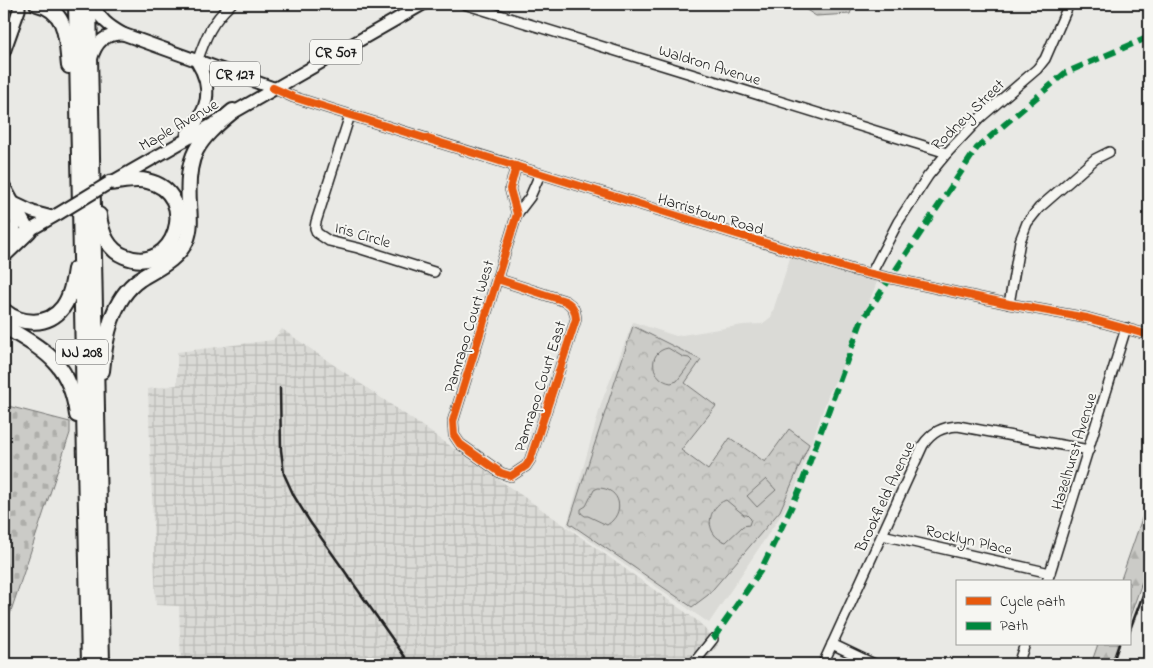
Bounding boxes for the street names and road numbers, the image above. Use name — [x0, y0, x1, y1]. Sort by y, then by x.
street label: Waldron Avenue — [655, 39, 764, 93]
road number: CR 507 — [310, 40, 362, 64]
road number: CR 127 — [210, 62, 260, 86]
street label: Rodney Street — [926, 74, 1011, 157]
street label: Maple Avenue — [135, 93, 224, 158]
street label: Harristown Road — [654, 187, 766, 242]
street label: Iris Circle — [332, 216, 394, 256]
street label: Pamrapo Court West — [438, 257, 502, 396]
street label: Pamrapo Court East — [508, 317, 574, 455]
road number: NJ 208 — [56, 340, 108, 364]
street label: Hazelhurst Avenue — [1046, 389, 1104, 513]
street label: Brookfield Avenue — [849, 437, 922, 557]
street label: Rocklyn Place — [923, 519, 1015, 563]

